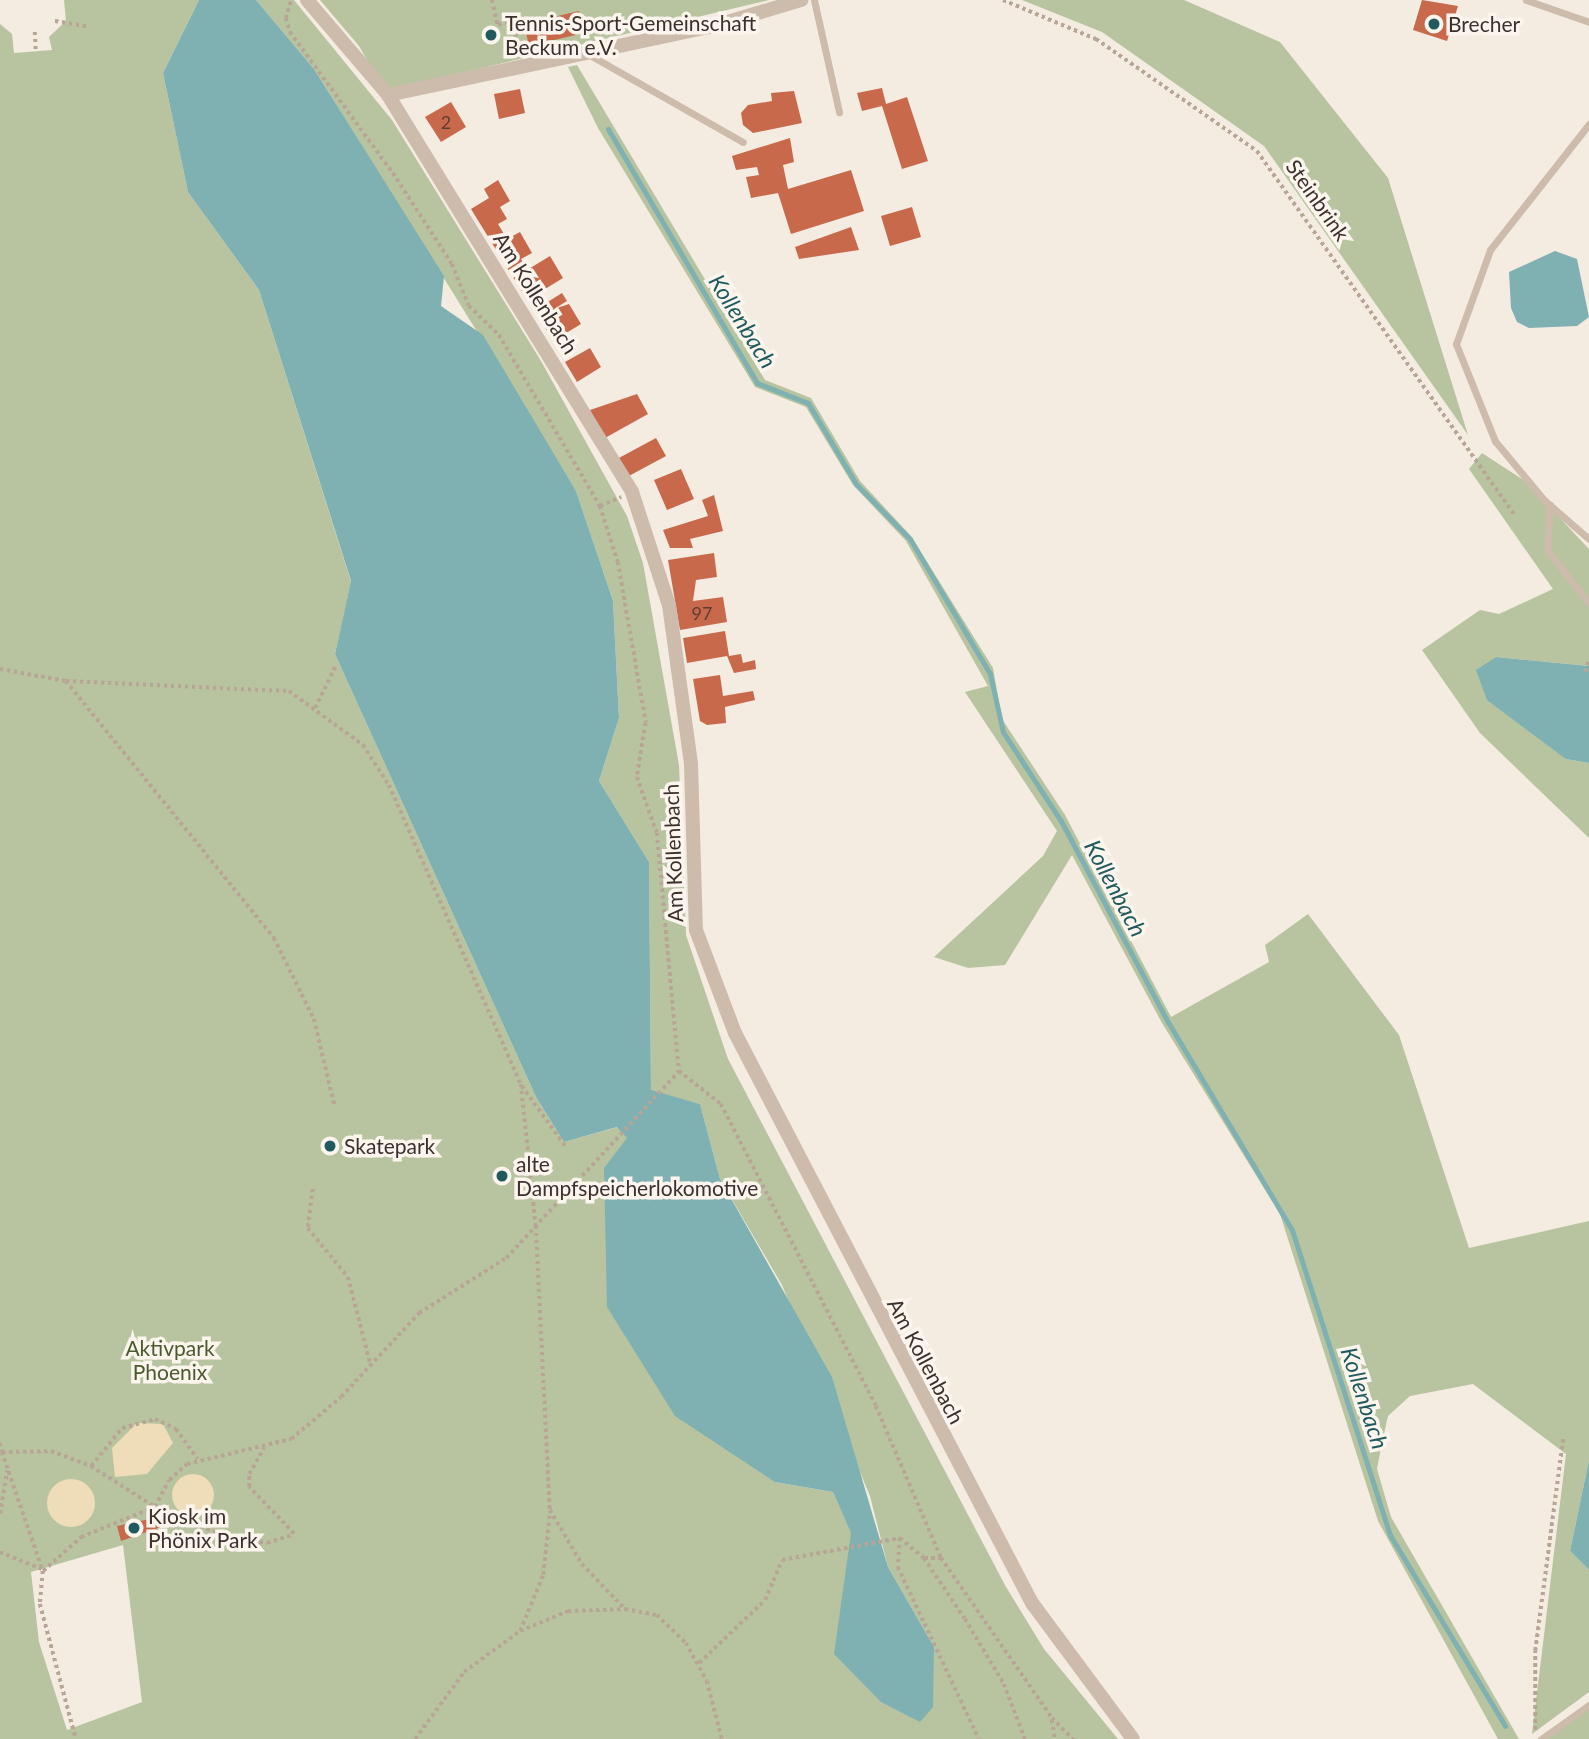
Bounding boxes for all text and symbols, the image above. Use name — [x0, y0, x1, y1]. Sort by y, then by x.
place label: Tennis-Sport-Gemeinschaft Beckum e.V. — [505, 10, 756, 60]
place label: Brecher — [1448, 11, 1520, 37]
marker: Brecher — [1426, 16, 1442, 32]
marker: Tennis-Sport-Gemeinschaft Beckum e.V. — [483, 27, 499, 43]
house number: 2 — [441, 111, 451, 133]
street label: Steinbrink — [1281, 155, 1355, 245]
street label: Am Kollenbach — [489, 228, 583, 358]
water label: Kollenbach — [703, 269, 783, 373]
house number: 97 — [692, 602, 712, 624]
street label: Am Kollenbach — [658, 783, 688, 923]
water label: Kollenbach — [1079, 835, 1153, 941]
place label: Skatepark — [344, 1133, 435, 1159]
marker: Skatepark — [322, 1138, 338, 1154]
place label: alte Dampfspeicherlokomotive — [516, 1151, 758, 1201]
marker: alte Dampfspeicherlokomotive — [494, 1168, 510, 1184]
street label: Am Kollenbach — [882, 1294, 970, 1428]
park label: Aktivpark Phoenix — [125, 1335, 215, 1385]
water label: Kollenbach — [1336, 1344, 1394, 1452]
place label: Kiosk im Phönix Park — [148, 1503, 258, 1553]
marker: Kiosk im Phönix Park — [126, 1520, 142, 1536]

